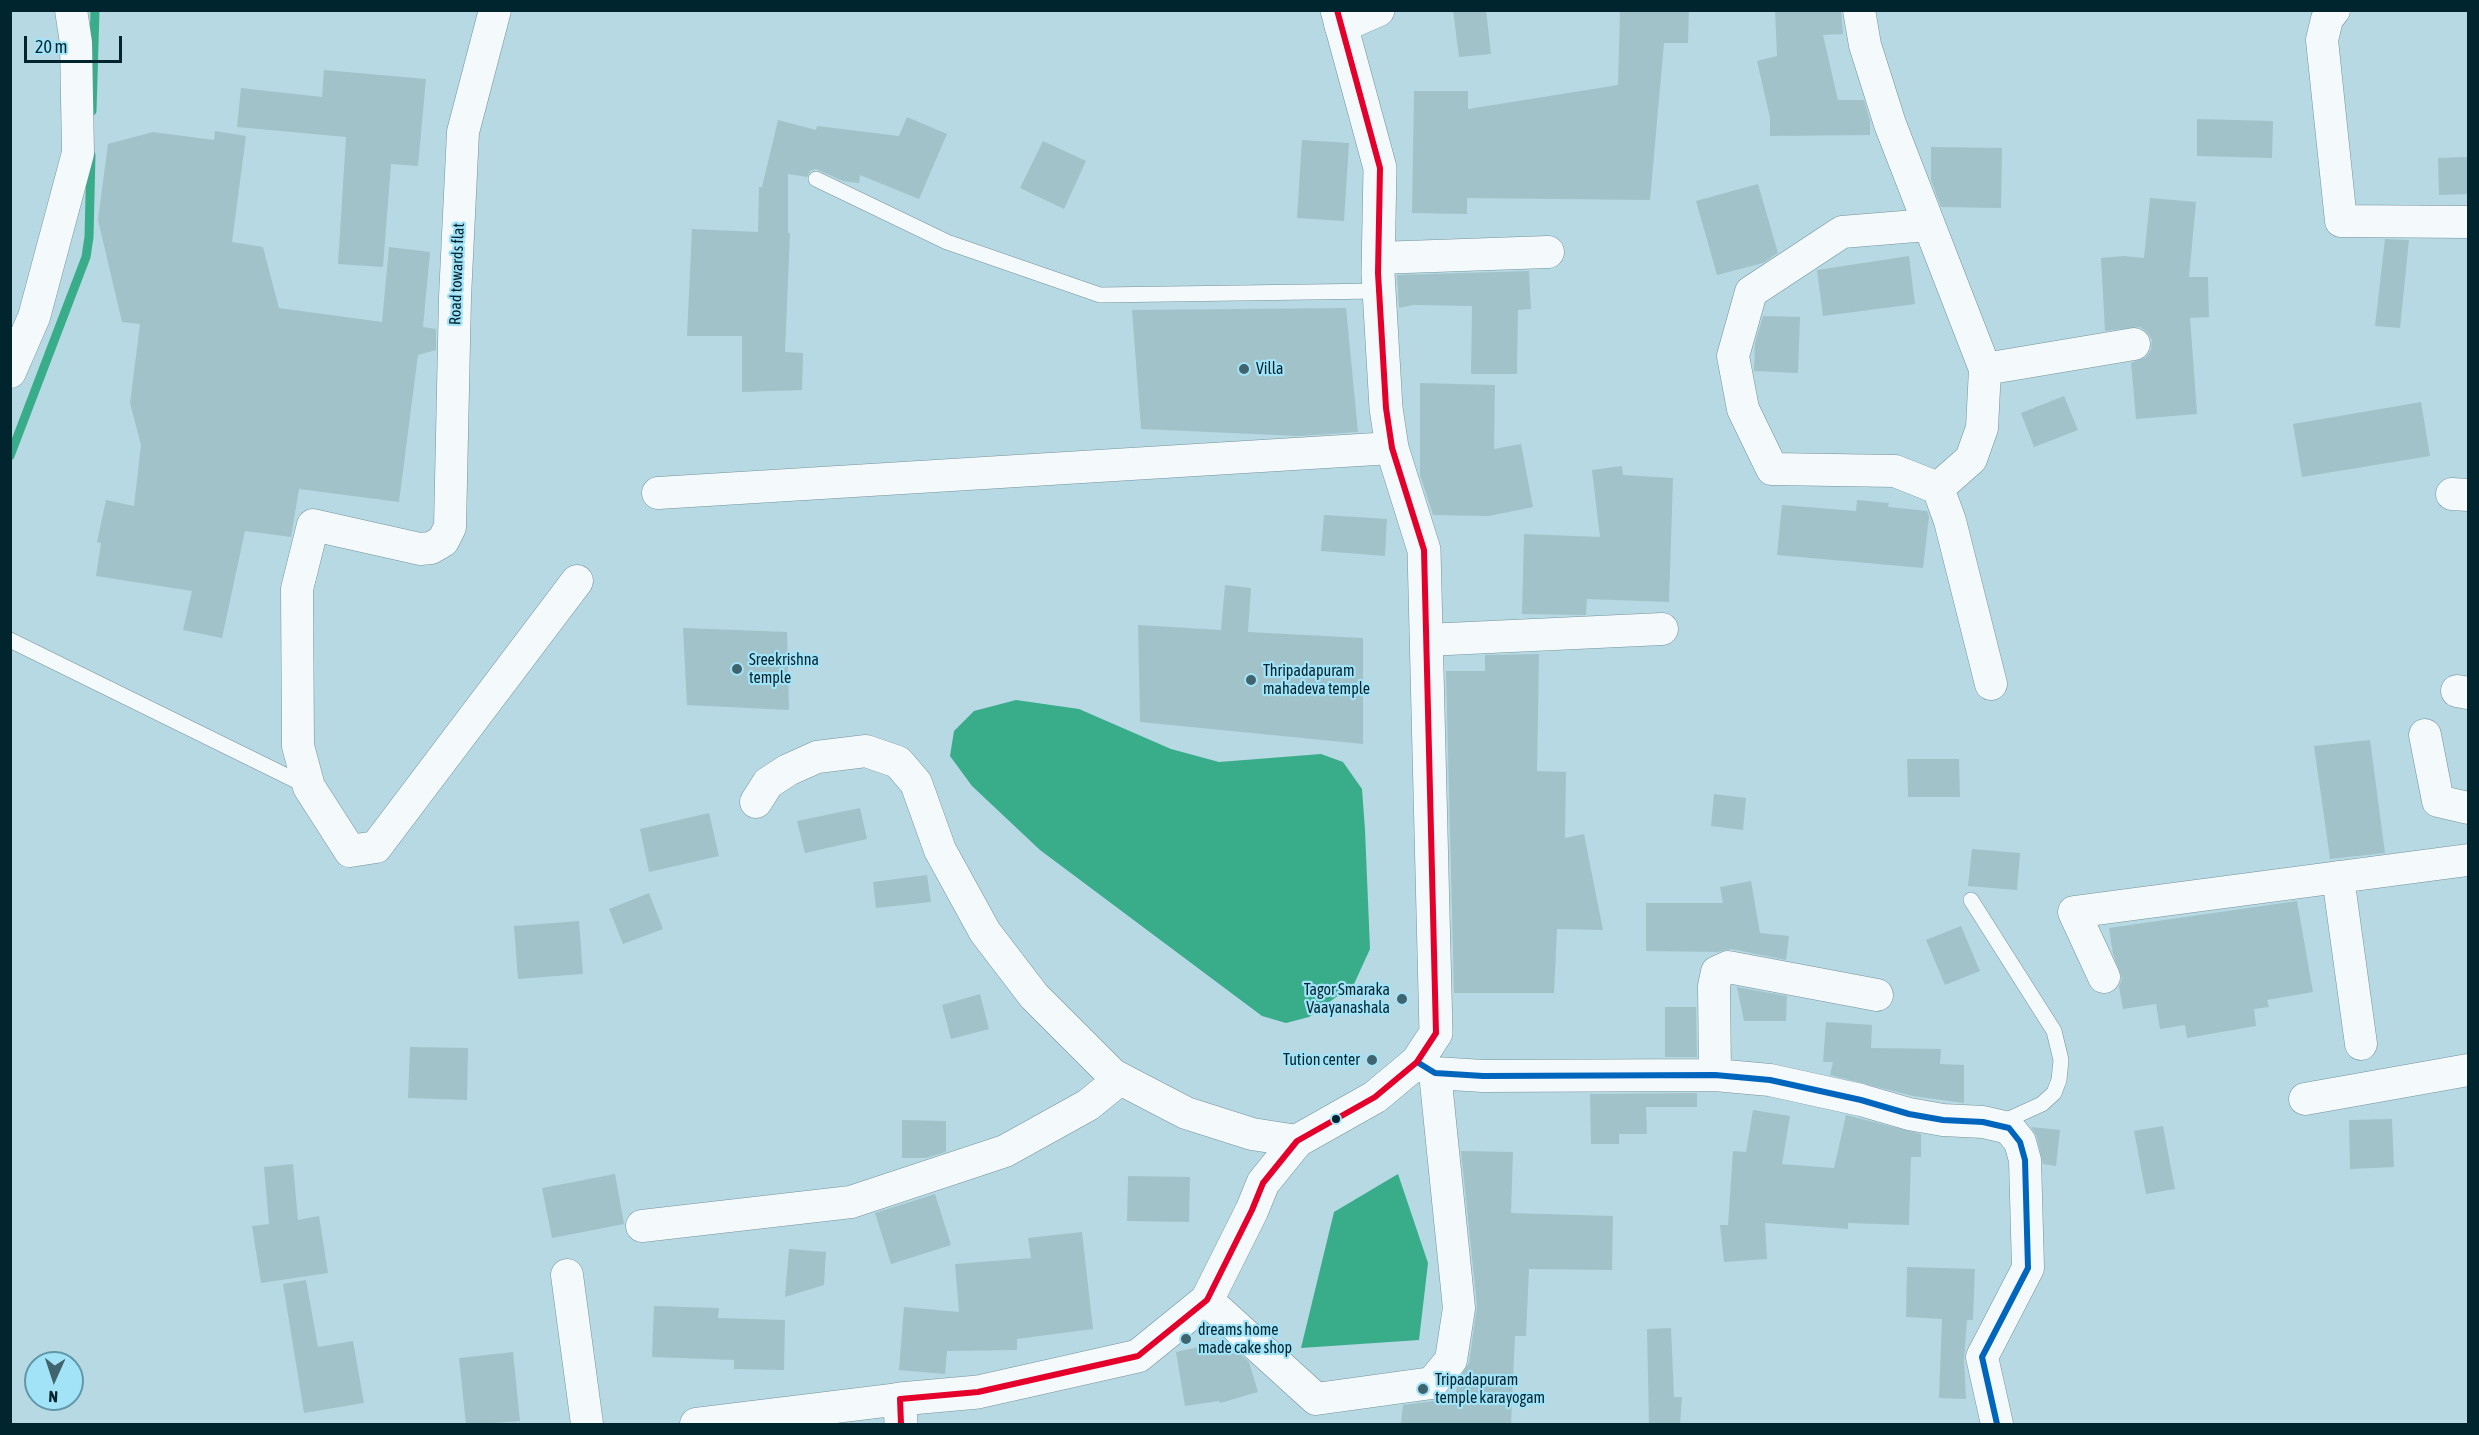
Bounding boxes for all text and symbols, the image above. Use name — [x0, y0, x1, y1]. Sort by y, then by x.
scale bar — [27, 24, 124, 62]
text: 20 m — [35, 36, 67, 57]
street label: Road towards flat — [446, 223, 468, 325]
place label: Villa — [1256, 359, 1283, 379]
marker: Villa — [1237, 362, 1251, 376]
place label: Sreekrishna temple — [749, 650, 819, 688]
place label: Thripadapuram mahadeva temple — [1263, 661, 1370, 699]
marker: Sreekrishna temple — [730, 662, 744, 676]
marker: Thripadapuram mahadeva temple — [1244, 673, 1258, 687]
place label: Tagor Smaraka Vaayanashala — [1304, 980, 1390, 1018]
marker: Tagor Smaraka Vaayanashala — [1395, 992, 1409, 1006]
place label: Tution center — [1283, 1050, 1360, 1070]
marker: Tution center — [1365, 1053, 1379, 1067]
unlabelled marker — [1330, 1113, 1342, 1125]
place label: dreams home made cake shop — [1198, 1320, 1292, 1358]
marker: dreams home made cake shop — [1179, 1332, 1193, 1346]
north arrow — [24, 1351, 84, 1411]
place label: Tripadapuram temple karayogam — [1435, 1370, 1545, 1408]
marker: Tripadapuram temple karayogam — [1416, 1382, 1430, 1396]
text: N — [48, 1388, 58, 1406]

